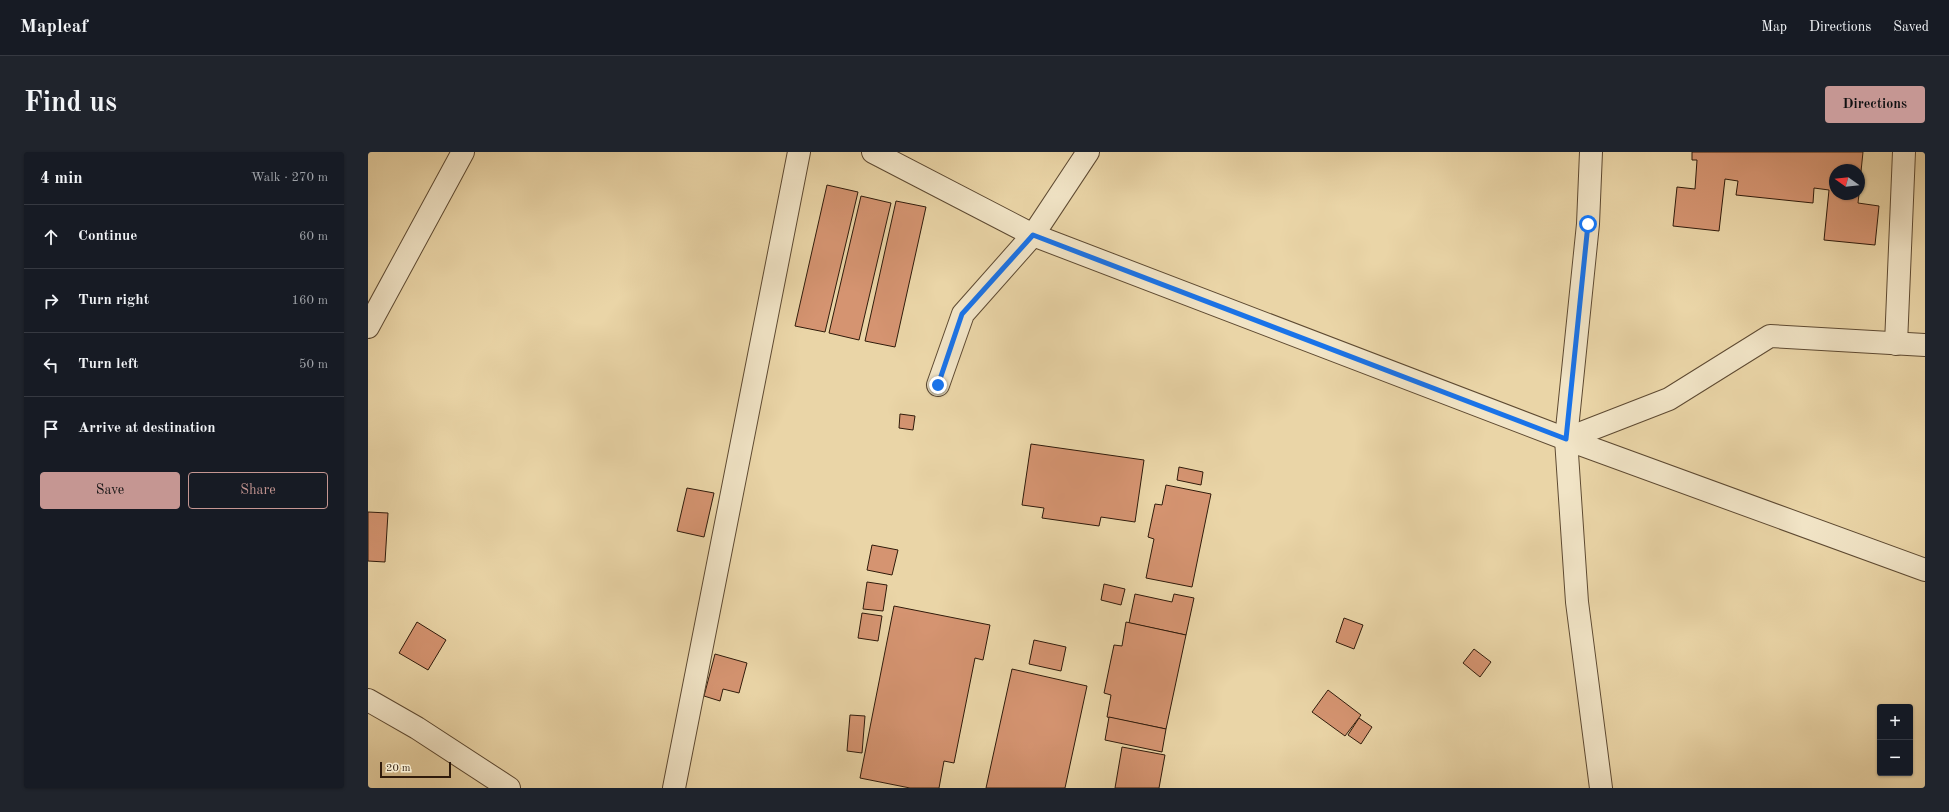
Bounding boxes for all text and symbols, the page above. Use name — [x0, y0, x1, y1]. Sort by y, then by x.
text: Mapleaf — [20, 18, 88, 37]
text: Map — [1761, 20, 1787, 34]
text: Directions — [1809, 20, 1871, 34]
text: Saved — [1893, 20, 1929, 34]
button: Directions — [1825, 86, 1925, 123]
text: Find us — [24, 90, 117, 118]
north arrow — [1829, 164, 1865, 200]
text: 4 min — [40, 170, 83, 187]
text: Walk · 270 m — [251, 171, 328, 184]
route start — [1579, 215, 1597, 233]
icon: ahead — [40, 226, 62, 248]
text: Continue — [78, 229, 137, 244]
text: 60 m — [299, 230, 328, 243]
icon: right — [40, 290, 62, 312]
text: Turn right — [78, 293, 149, 308]
text: 160 m — [291, 294, 328, 307]
icon: left — [40, 354, 62, 376]
text: Turn left — [78, 357, 138, 372]
text: 50 m — [299, 358, 328, 371]
route end — [929, 376, 947, 394]
icon: arrive — [40, 418, 62, 440]
text: Arrive at destination — [78, 421, 216, 436]
button: Save — [40, 472, 180, 509]
button: Share — [188, 472, 328, 509]
map controls — [1877, 704, 1913, 776]
button: + — [1877, 704, 1913, 740]
button: − — [1877, 740, 1913, 776]
scale bar — [380, 760, 451, 779]
text: 20 m — [386, 763, 411, 774]

